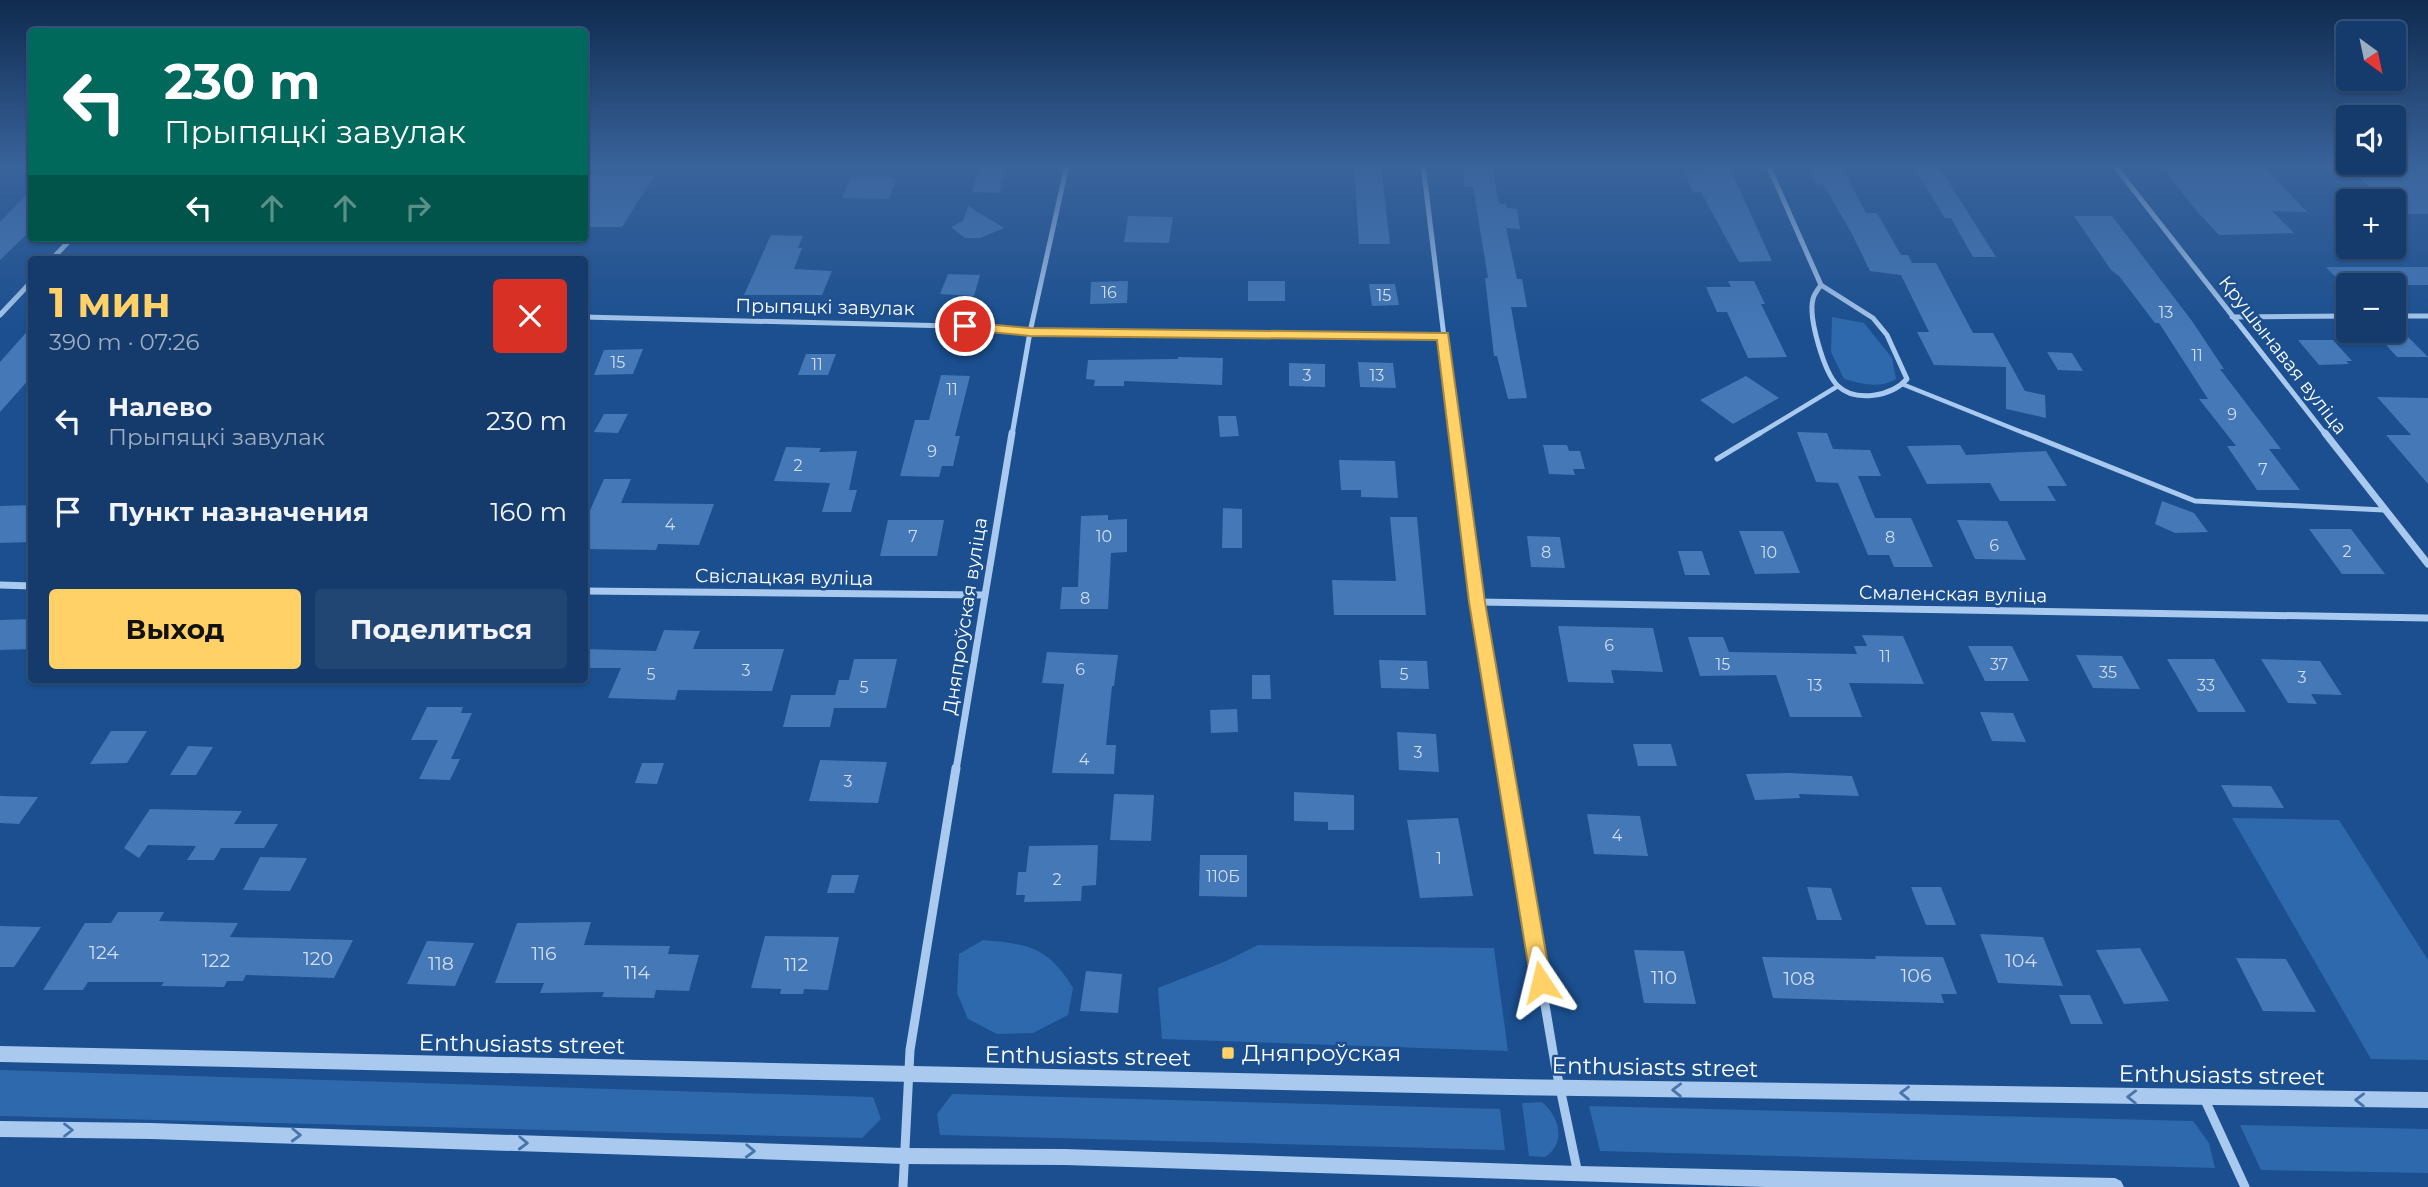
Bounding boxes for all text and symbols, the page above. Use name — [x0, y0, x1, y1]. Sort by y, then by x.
north arrow — [2336, 21, 2406, 91]
map controls — [2336, 21, 2406, 343]
text: 230 m — [164, 52, 320, 111]
icon: left — [49, 56, 140, 147]
button: sound — [2336, 105, 2406, 175]
text: Прыпяцкі завулак — [164, 112, 466, 151]
icon: left — [180, 189, 218, 227]
icon: ahead — [253, 189, 291, 227]
icon: ahead — [326, 189, 364, 227]
icon: right — [399, 189, 437, 227]
button: + — [2336, 189, 2406, 259]
street label: Крушынавая вуліца — [2214, 271, 2352, 439]
button: − — [2336, 273, 2406, 343]
text: 1 мин — [49, 276, 171, 328]
button: close — [493, 279, 567, 353]
house number: 16 — [1101, 283, 1117, 302]
house number: 15 — [1377, 286, 1391, 305]
street label: Прыпяцкі завулак — [735, 294, 915, 320]
pin — [935, 296, 995, 356]
house number: 13 — [2159, 303, 2173, 322]
icon: arrive — [946, 307, 984, 345]
text: 390 m · 07:26 — [49, 328, 200, 356]
house number: 11 — [2191, 346, 2203, 365]
house number: 15 — [611, 353, 625, 372]
house number: 11 — [811, 355, 823, 374]
house number: 3 — [1302, 366, 1312, 385]
house number: 13 — [1370, 366, 1384, 385]
house number: 11 — [946, 380, 958, 399]
text: Налево — [108, 391, 212, 423]
icon: left — [49, 402, 87, 440]
text: 230 m — [486, 405, 567, 437]
house number: 9 — [2227, 405, 2237, 424]
text: Прыпяцкі завулак — [108, 423, 325, 451]
house number: 9 — [927, 442, 937, 461]
house number: 2 — [793, 456, 803, 475]
house number: 7 — [2258, 460, 2268, 479]
icon: arrive — [49, 493, 87, 531]
text: Пункт назначения — [108, 496, 369, 528]
text: 160 m — [490, 496, 567, 528]
house number: 4 — [665, 515, 676, 534]
street label: Дняпроўская вуліца — [938, 516, 992, 716]
house number: 7 — [908, 527, 918, 546]
house number: 10 — [1096, 527, 1112, 546]
house number: 8 — [1885, 528, 1895, 547]
house number: 6 — [1989, 536, 1999, 555]
house number: 2 — [2342, 542, 2352, 561]
house number: 8 — [1541, 543, 1551, 562]
house number: 10 — [1761, 543, 1777, 562]
street label: Свіслацкая вуліца — [695, 564, 873, 590]
street label: Смаленская вуліца — [1859, 581, 2047, 607]
button: Выход — [49, 589, 301, 669]
button: Поделиться — [315, 589, 567, 669]
house number: 8 — [1080, 589, 1090, 608]
house number: 6 — [1604, 636, 1614, 655]
house number: 11 — [1879, 647, 1891, 666]
house number: 15 — [1716, 655, 1730, 674]
house number: 37 — [1990, 655, 2008, 674]
house number: 6 — [1075, 660, 1085, 679]
house number: 3 — [741, 661, 751, 680]
house number: 35 — [2099, 663, 2117, 682]
house number: 5 — [646, 665, 656, 684]
house number: 5 — [1399, 665, 1409, 684]
house number: 3 — [2297, 668, 2307, 687]
house number: 13 — [1808, 676, 1822, 695]
house number: 33 — [2197, 676, 2215, 695]
house number: 5 — [859, 678, 869, 697]
house number: 3 — [1413, 743, 1423, 762]
house number: 4 — [1079, 750, 1090, 769]
house number: 3 — [843, 772, 853, 791]
house number: 4 — [1612, 826, 1623, 845]
house number: 1 — [1436, 849, 1442, 868]
house number: 110Б — [1206, 867, 1240, 886]
house number: 2 — [1052, 870, 1062, 889]
house number: 124 — [89, 941, 119, 964]
house number: 116 — [531, 942, 557, 965]
position arrow — [1504, 945, 1578, 1019]
house number: 120 — [303, 947, 333, 970]
house number: 122 — [202, 949, 230, 972]
house number: 104 — [2005, 949, 2037, 972]
house number: 118 — [428, 952, 454, 975]
house number: 112 — [784, 953, 808, 976]
house number: 114 — [624, 961, 651, 984]
house number: 106 — [1900, 964, 1932, 987]
house number: 110 — [1651, 966, 1677, 989]
house number: 108 — [1783, 967, 1815, 990]
street label: Enthusiasts street — [418, 1028, 626, 1060]
place label: Дняпроўская — [1242, 1039, 1401, 1067]
street label: Enthusiasts street — [984, 1040, 1192, 1072]
marker: Дняпроўская — [1220, 1045, 1236, 1061]
street label: Enthusiasts street — [1551, 1051, 1759, 1083]
street label: Enthusiasts street — [2118, 1059, 2326, 1091]
one-way arrow — [1672, 1082, 1682, 1098]
one-way arrow — [1899, 1085, 1910, 1101]
one-way arrow — [2127, 1089, 2138, 1104]
one-way arrow — [2354, 1092, 2365, 1107]
one-way arrow — [63, 1122, 74, 1138]
one-way arrow — [290, 1128, 301, 1143]
one-way arrow — [518, 1135, 529, 1151]
one-way arrow — [745, 1143, 756, 1158]

